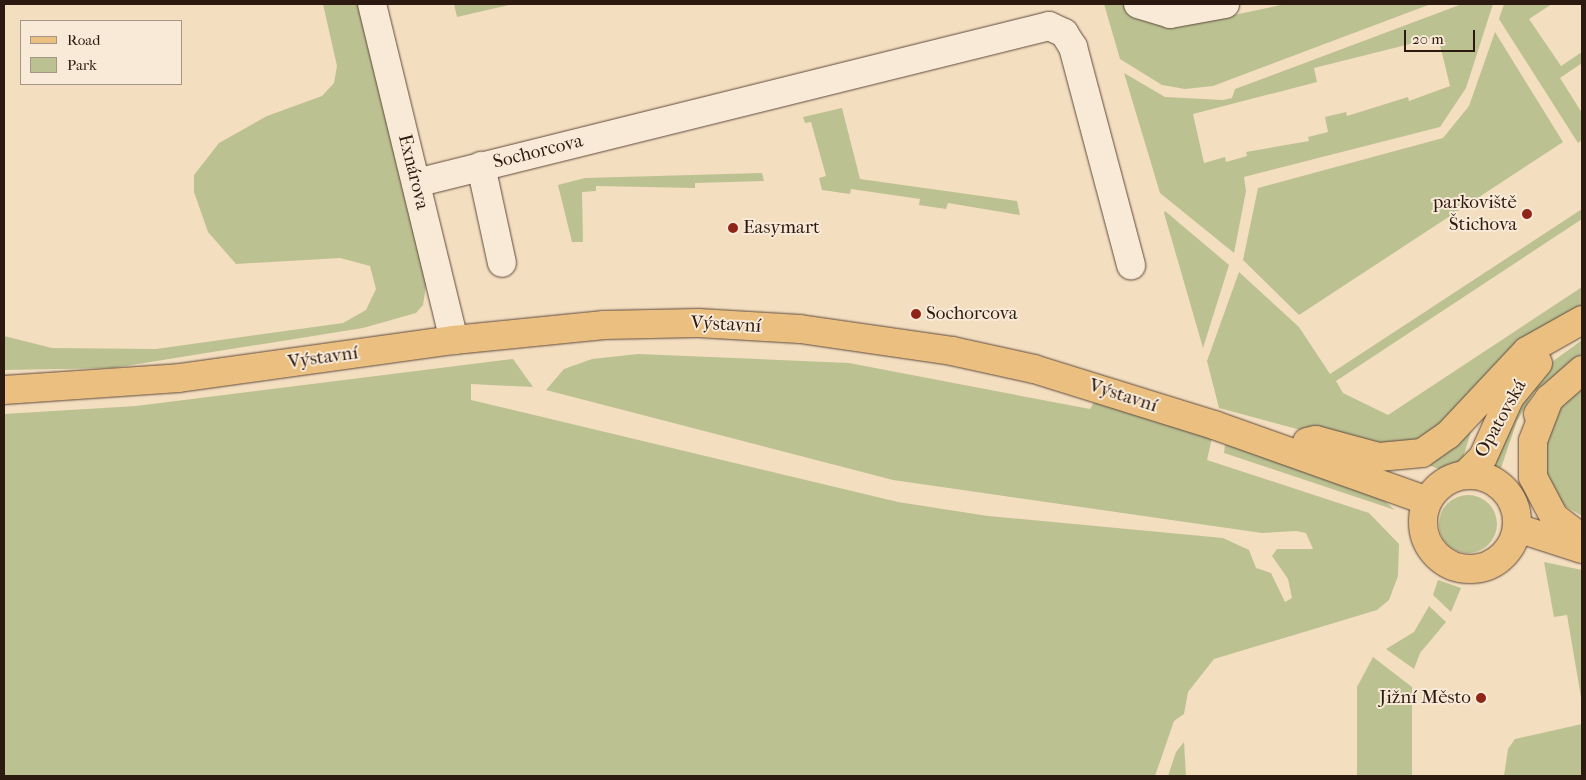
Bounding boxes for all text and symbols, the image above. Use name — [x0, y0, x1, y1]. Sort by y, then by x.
legend — [20, 20, 182, 85]
scale bar — [1406, 20, 1477, 52]
text: 20 m — [1412, 30, 1444, 48]
text: Road — [67, 31, 100, 49]
text: Park — [67, 56, 97, 74]
street label: Sochorcova — [491, 130, 585, 174]
street label: Exnárova — [393, 132, 433, 212]
place label: parkoviště Štichova — [1433, 192, 1517, 236]
marker: parkoviště Štichova — [1521, 208, 1533, 220]
place label: Easymart — [743, 217, 820, 239]
marker: Easymart — [727, 222, 739, 234]
place label: Sochorcova — [926, 303, 1018, 325]
marker: Sochorcova — [910, 308, 922, 320]
street label: Výstavní — [690, 312, 762, 338]
street label: Výstavní — [287, 342, 359, 374]
street label: Výstavní — [1086, 374, 1160, 418]
street label: Opatovská — [1470, 376, 1532, 462]
place label: Jižní Město — [1379, 687, 1471, 709]
marker: Jižní Město — [1475, 692, 1487, 704]

